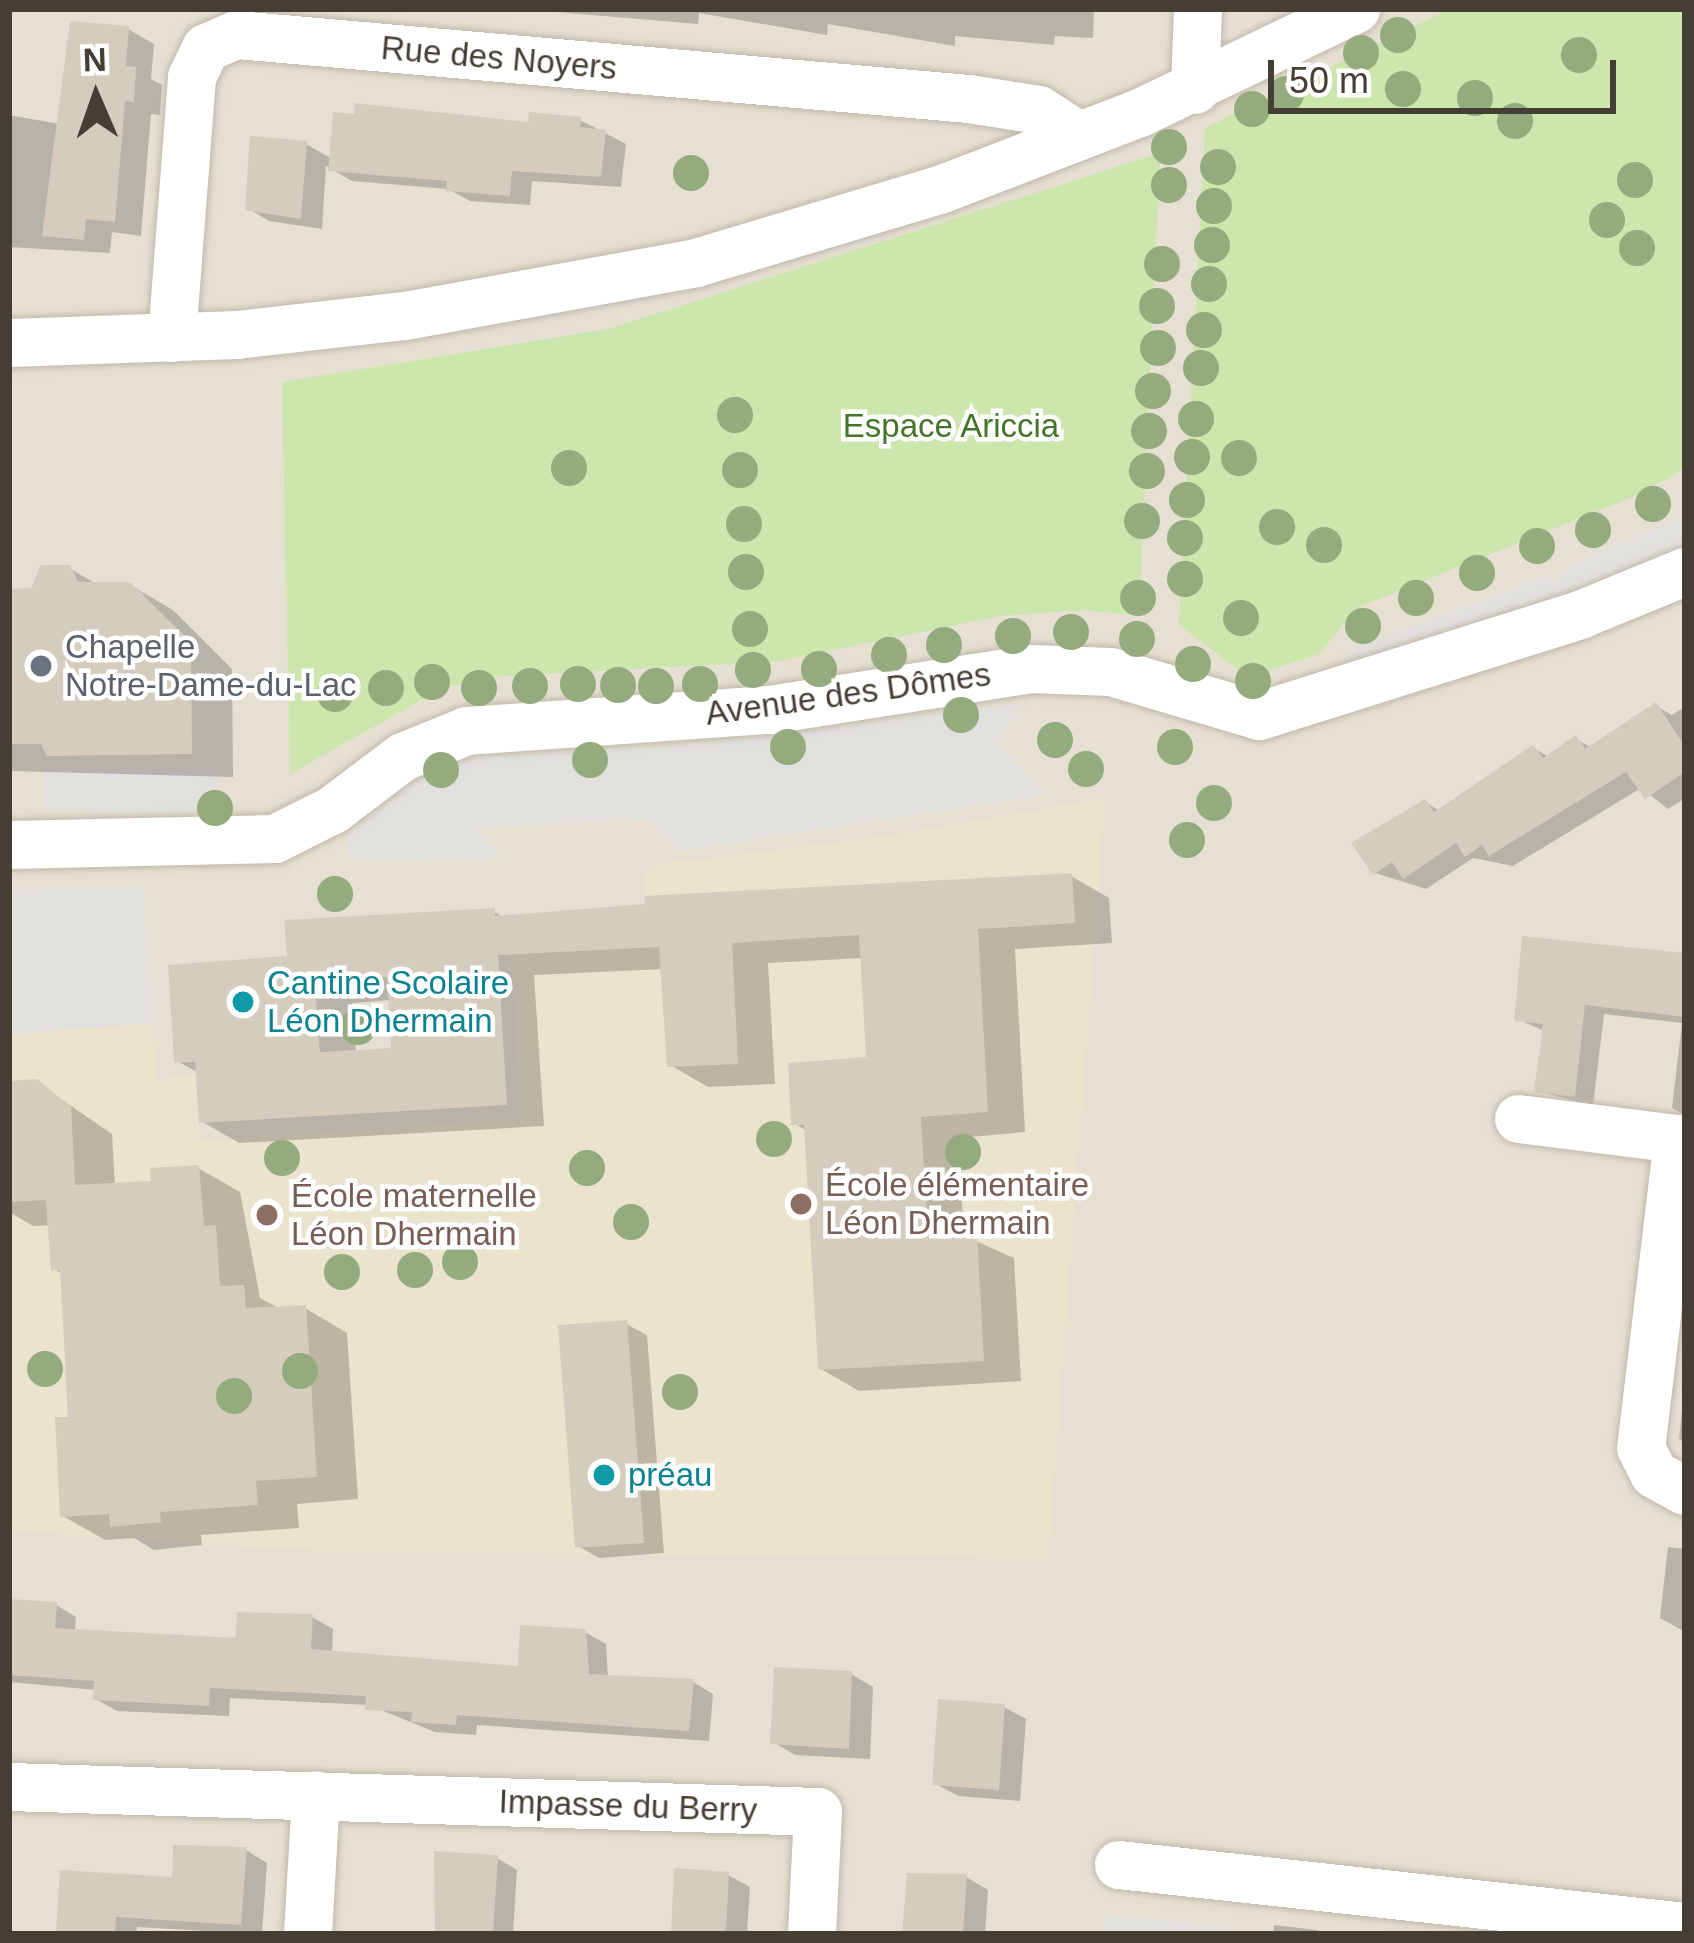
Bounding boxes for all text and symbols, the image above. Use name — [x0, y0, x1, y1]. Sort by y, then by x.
street label: Rue des Noyers — [379, 28, 619, 88]
north arrow — [36, 36, 156, 156]
scale bar — [1274, 36, 1622, 110]
text: N — [82, 41, 107, 78]
text: 50 m — [1289, 60, 1369, 101]
park label: Espace Ariccia — [842, 406, 1060, 446]
place label: Chapelle Notre-Dame-du-Lac — [65, 627, 357, 705]
marker: Chapelle Notre-Dame-du-Lac — [28, 653, 54, 679]
street label: Avenue des Dômes — [703, 654, 993, 734]
place label: Cantine Scolaire Léon Dhermain — [267, 963, 509, 1041]
marker: Cantine Scolaire Léon Dhermain — [230, 989, 256, 1015]
place label: École élémentaire Léon Dhermain — [825, 1165, 1089, 1243]
place label: École maternelle Léon Dhermain — [291, 1176, 537, 1254]
marker: École élémentaire Léon Dhermain — [788, 1191, 814, 1217]
marker: École maternelle Léon Dhermain — [254, 1202, 280, 1228]
place label: préau — [628, 1455, 712, 1495]
marker: préau — [591, 1462, 617, 1488]
street label: Impasse du Berry — [498, 1782, 758, 1830]

